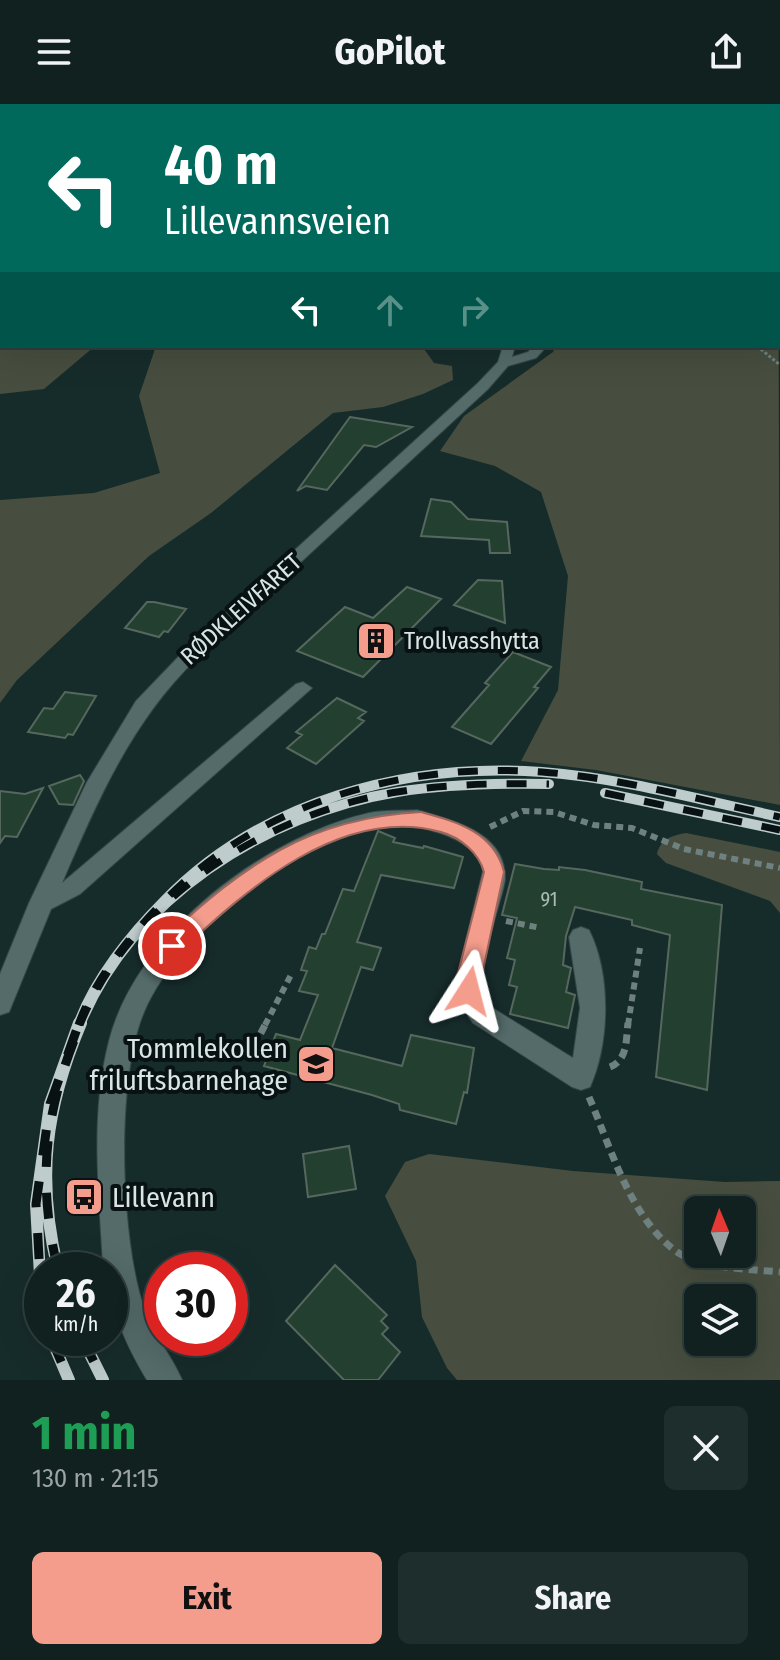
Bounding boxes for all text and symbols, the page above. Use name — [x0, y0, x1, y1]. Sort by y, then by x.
icon: menu — [32, 30, 76, 74]
text: GoPilot — [335, 30, 445, 74]
icon: share — [704, 30, 748, 74]
text: 40 m — [164, 132, 278, 199]
icon: left — [32, 136, 136, 240]
text: Lillevannsveien — [164, 200, 391, 244]
icon: left — [284, 288, 328, 332]
icon: ahead — [368, 288, 412, 332]
icon: right — [452, 288, 496, 332]
street label: RØDKLEIVFARET — [175, 548, 307, 670]
building icon: Trollvasshytta — [355, 620, 397, 662]
place label: Trollvasshytta — [404, 627, 540, 655]
house number: 91 — [540, 887, 558, 911]
pin — [138, 912, 206, 980]
icon: arrive — [150, 924, 194, 968]
position arrow — [427, 949, 511, 1033]
place label: Tommlekollen friluftsbarnehage — [89, 1032, 288, 1097]
school or university icon: Tommlekollen friluftsbarnehage — [295, 1043, 337, 1085]
bus stop icon: Lillevann — [63, 1176, 105, 1218]
place label: Lillevann — [112, 1181, 215, 1214]
north arrow — [684, 1196, 756, 1268]
map controls — [684, 1196, 756, 1356]
speed limit sign: 30 — [144, 1252, 248, 1356]
text: 26 — [56, 1270, 96, 1318]
button: layers — [684, 1284, 756, 1356]
text: km/h — [54, 1312, 98, 1336]
text: 1 min — [32, 1404, 137, 1462]
button: close — [664, 1406, 748, 1490]
text: 130 m · 21:15 — [32, 1463, 159, 1494]
button: Exit — [32, 1552, 382, 1644]
button: Share — [398, 1552, 748, 1644]

